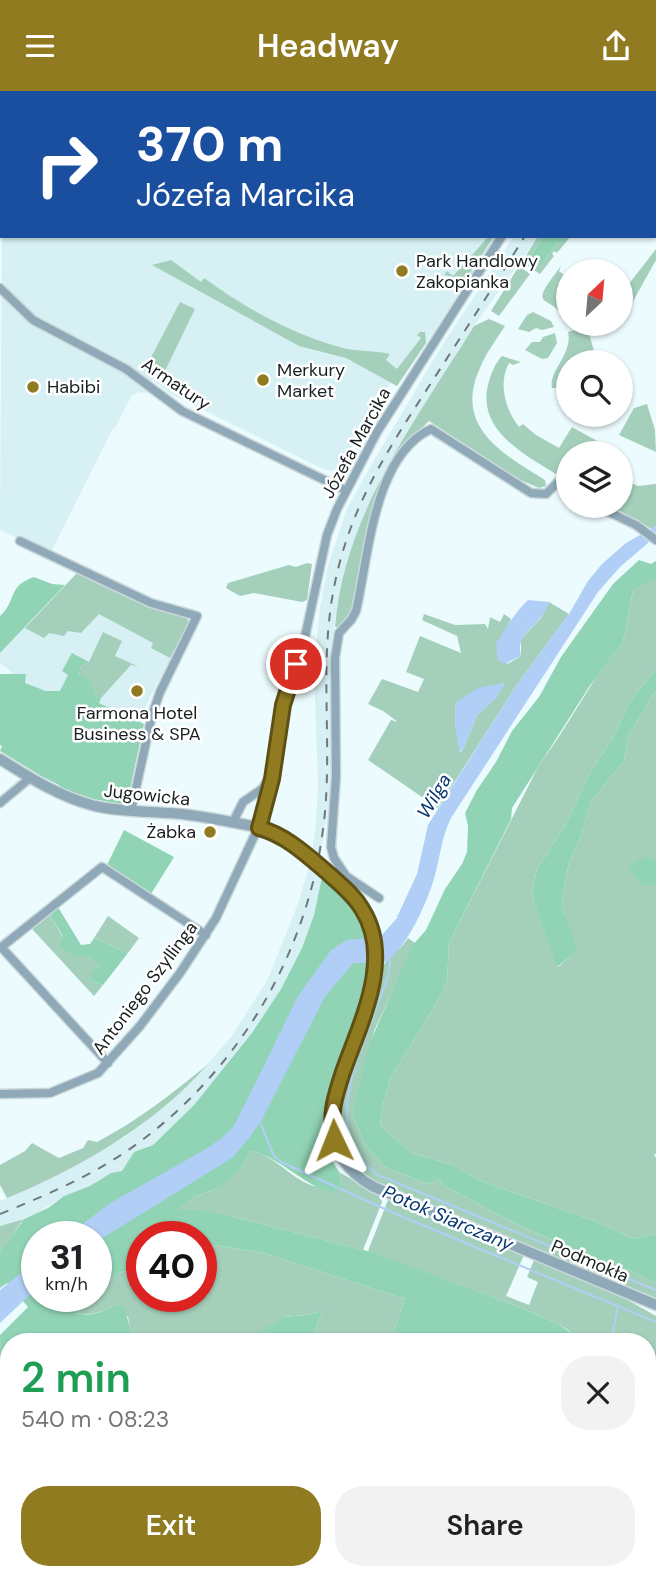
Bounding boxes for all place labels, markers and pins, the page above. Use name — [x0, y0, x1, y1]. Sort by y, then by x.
place label: Park Handlowy Zakopianka — [416, 249, 538, 294]
marker: Park Handlowy Zakopianka — [394, 263, 410, 279]
place label: Merkury Market — [277, 358, 345, 403]
marker: Merkury Market — [255, 372, 271, 388]
place label: Habibi — [47, 375, 100, 399]
marker: Habibi — [25, 379, 41, 395]
pin — [266, 634, 326, 694]
marker: Farmona Hotel Business & SPA — [129, 683, 145, 699]
place label: Farmona Hotel Business & SPA — [73, 701, 201, 746]
place label: Żabka — [146, 820, 196, 844]
marker: Żabka — [202, 824, 218, 840]

